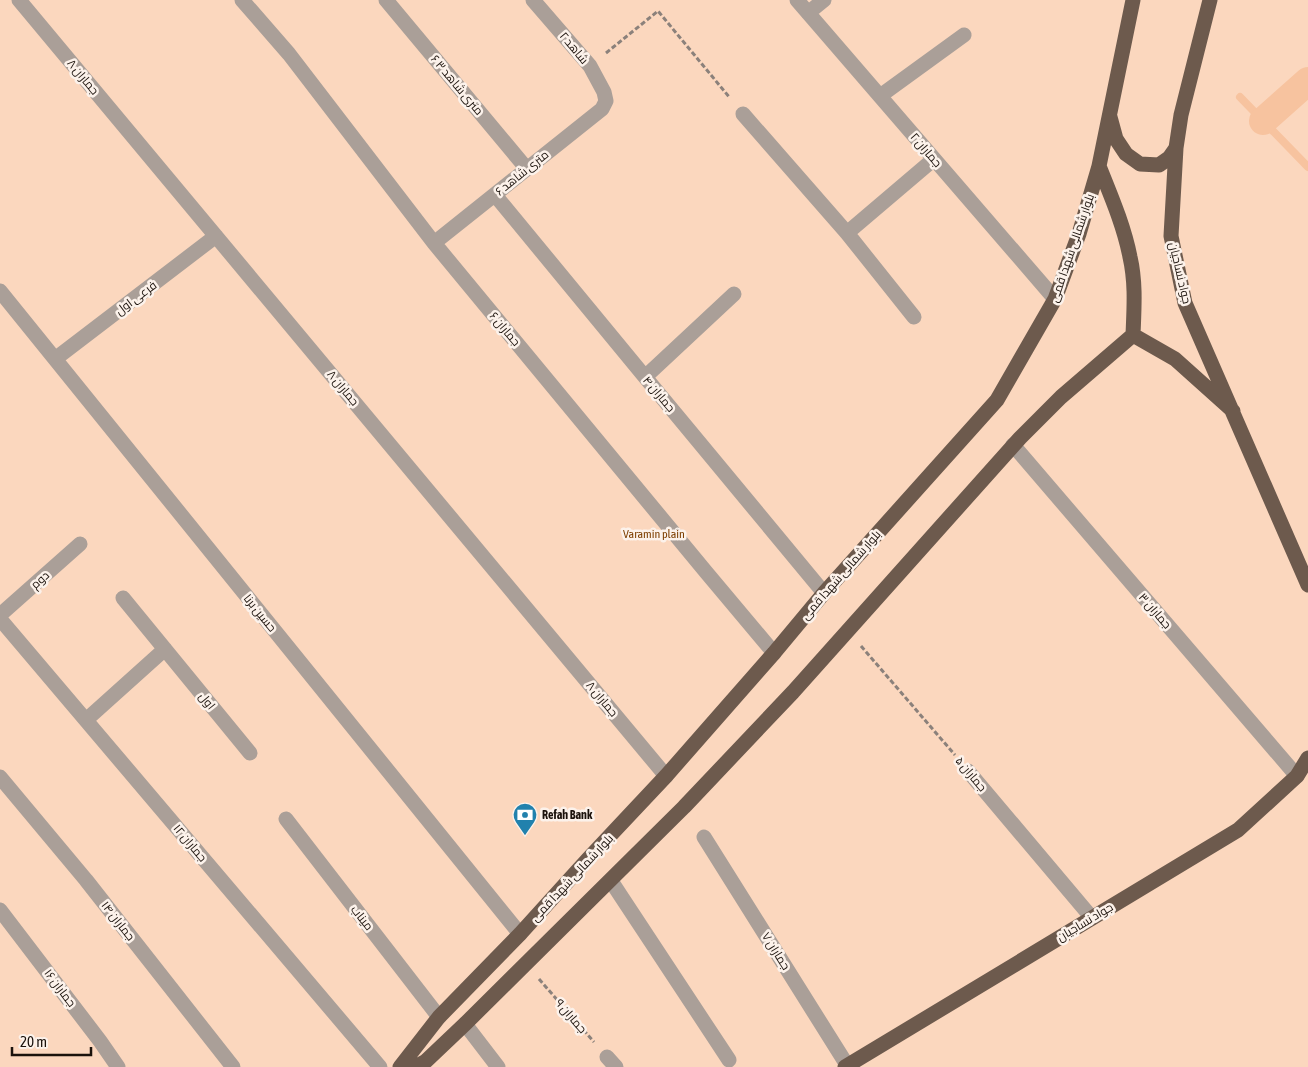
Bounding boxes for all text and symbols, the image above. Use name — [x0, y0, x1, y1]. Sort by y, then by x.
street label: شاهد ۲ — [557, 29, 591, 67]
street label: ۶ متری شاهد ۳ — [428, 52, 486, 118]
street label: جماران ۸ — [64, 56, 102, 98]
street label: جماران ۲ — [907, 130, 945, 170]
street label: ۶ متری شاهد — [493, 147, 551, 199]
street label: بلوار شمالی شهدا قمی — [1047, 192, 1097, 304]
street label: جواد نساجیان — [1166, 241, 1194, 305]
street label: فرعی اول — [113, 278, 159, 318]
street label: جماران ۶ — [487, 309, 523, 349]
street label: جماران ۸ — [324, 367, 362, 409]
street label: جماران ۴ — [640, 373, 678, 415]
park label: Varamin plain — [623, 527, 685, 541]
street label: بلوار شمالی شهدا قمی — [798, 527, 884, 623]
street label: دوم — [28, 568, 53, 593]
street label: جماران ۳ — [1136, 590, 1174, 632]
street label: حسین برنا — [241, 591, 279, 635]
street label: جماران ۸ — [583, 678, 621, 720]
street label: اول — [196, 690, 218, 712]
street label: جماران ۵ — [952, 754, 990, 794]
bank icon: Refah Bank — [512, 802, 538, 836]
place label: Refah Bank — [542, 808, 593, 822]
street label: جماران ۱۲ — [170, 822, 210, 864]
street label: بلوار شمالی شهدا قمی — [528, 831, 616, 925]
street label: جماران ۱۴ — [98, 899, 138, 943]
street label: جواد نساجیان — [1054, 900, 1116, 944]
street label: میناب — [348, 903, 376, 933]
street label: جماران ۷ — [759, 930, 793, 972]
street label: جماران ۱۶ — [41, 966, 79, 1010]
street label: جماران ۹ — [552, 996, 590, 1036]
scale bar — [12, 1024, 91, 1056]
text: 20 m — [20, 1033, 47, 1050]

